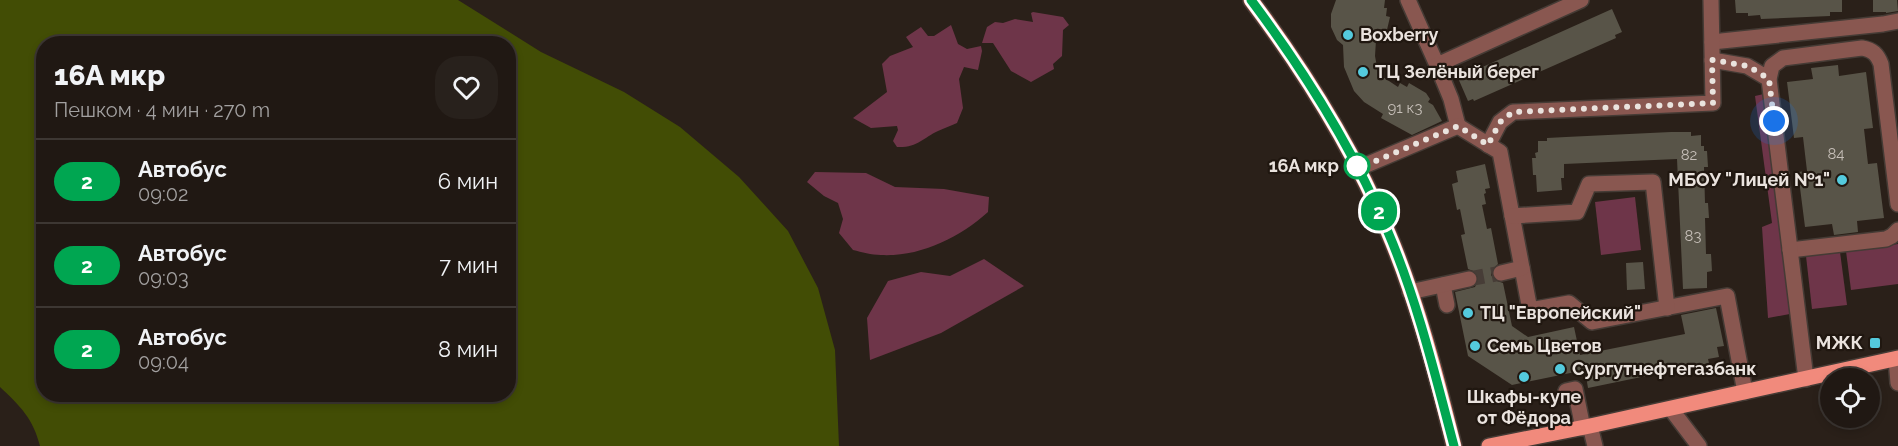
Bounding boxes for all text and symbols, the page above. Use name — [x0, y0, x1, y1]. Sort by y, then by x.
place label: Boxberry — [1360, 24, 1438, 45]
marker: Boxberry — [1341, 28, 1355, 42]
button: heart — [435, 56, 498, 119]
text: 16А мкр — [54, 59, 165, 92]
place label: ТЦ Зелёный берег — [1375, 61, 1539, 82]
marker: ТЦ Зелёный берег — [1356, 65, 1370, 79]
text: Пешком · 4 мин · 270 m — [54, 98, 270, 122]
house number: 91 к3 — [1388, 99, 1422, 117]
your location — [1759, 106, 1789, 136]
house number: 84 — [1827, 145, 1845, 163]
house number: 82 — [1681, 146, 1698, 164]
marker: 16А мкр — [1344, 153, 1370, 179]
place label: 16А мкр — [1269, 155, 1339, 176]
text: Автобус — [138, 156, 227, 182]
text: 6 мин — [438, 168, 498, 194]
text: 2 — [81, 169, 93, 194]
place label: МБОУ "Лицей №1" — [1668, 169, 1830, 190]
marker: МБОУ "Лицей №1" — [1835, 173, 1849, 187]
text: 09:02 — [138, 182, 188, 206]
line badge: 2 — [1360, 192, 1398, 230]
text: 2 — [1373, 199, 1385, 224]
house number: 83 — [1685, 227, 1701, 245]
text: Автобус — [138, 240, 227, 266]
text: 7 мин — [439, 252, 498, 278]
text: 2 — [81, 253, 93, 278]
text: 09:03 — [138, 266, 189, 290]
place label: ТЦ "Европейский" — [1480, 302, 1641, 323]
marker: ТЦ "Европейский" — [1461, 306, 1475, 320]
text: Автобус — [138, 324, 227, 350]
place label: МЖК — [1816, 332, 1864, 353]
place label: Семь Цветов — [1487, 335, 1602, 356]
text: 8 мин — [438, 336, 498, 362]
marker: МЖК — [1868, 336, 1882, 350]
text: 2 — [81, 337, 93, 362]
marker: Семь Цветов — [1468, 339, 1482, 353]
text: 09:04 — [138, 350, 189, 374]
place label: Сургутнефтегазбанк — [1572, 358, 1756, 379]
marker: Сургутнефтегазбанк — [1553, 362, 1567, 376]
map controls — [1820, 368, 1880, 428]
button: locate — [1820, 368, 1880, 428]
marker: Шкафы-купе от Фёдора — [1517, 370, 1531, 384]
place label: Шкафы-купе от Фёдора — [1467, 386, 1582, 428]

